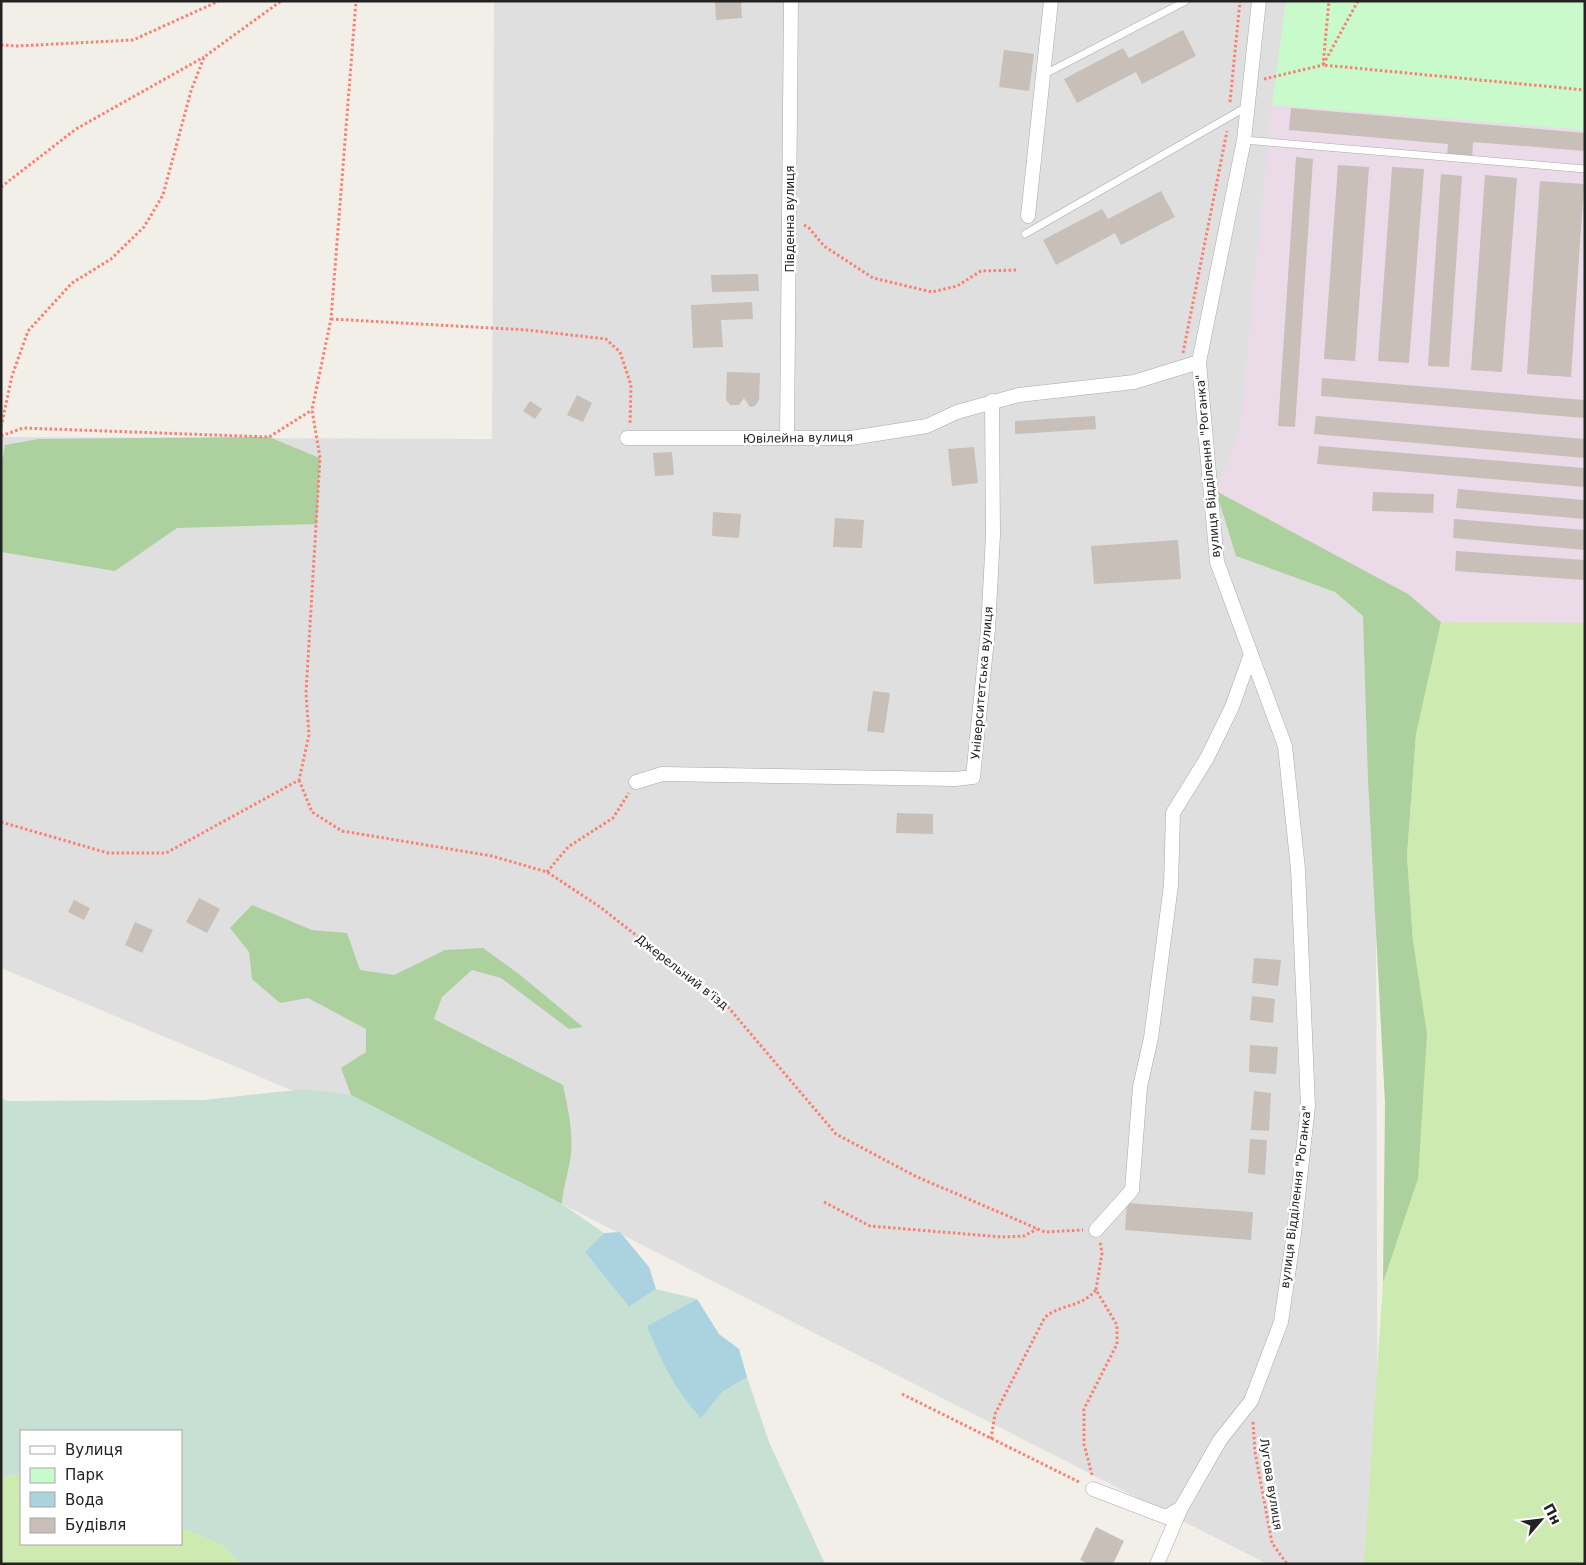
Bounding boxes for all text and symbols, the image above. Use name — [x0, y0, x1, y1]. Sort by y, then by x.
street label: Південна вулиця — [783, 166, 797, 273]
street label: вулиця Відділення "Роганка" — [1193, 374, 1223, 558]
street label: Ювілейна вулиця — [743, 430, 853, 446]
street label: Університетська вулиця — [968, 606, 996, 760]
street label: Джерельний в’їзд — [633, 932, 731, 1012]
street label: вулиця Відділення "Роганка" — [1278, 1105, 1314, 1289]
legend — [20, 1430, 182, 1545]
street label: Лугова вулиця — [1257, 1437, 1285, 1531]
text: Вулиця — [65, 1441, 123, 1459]
text: Парк — [65, 1466, 104, 1484]
text: Вода — [65, 1491, 104, 1509]
north arrow — [1516, 1495, 1566, 1545]
text: Пн — [1540, 1501, 1565, 1527]
text: Будівля — [65, 1516, 126, 1534]

